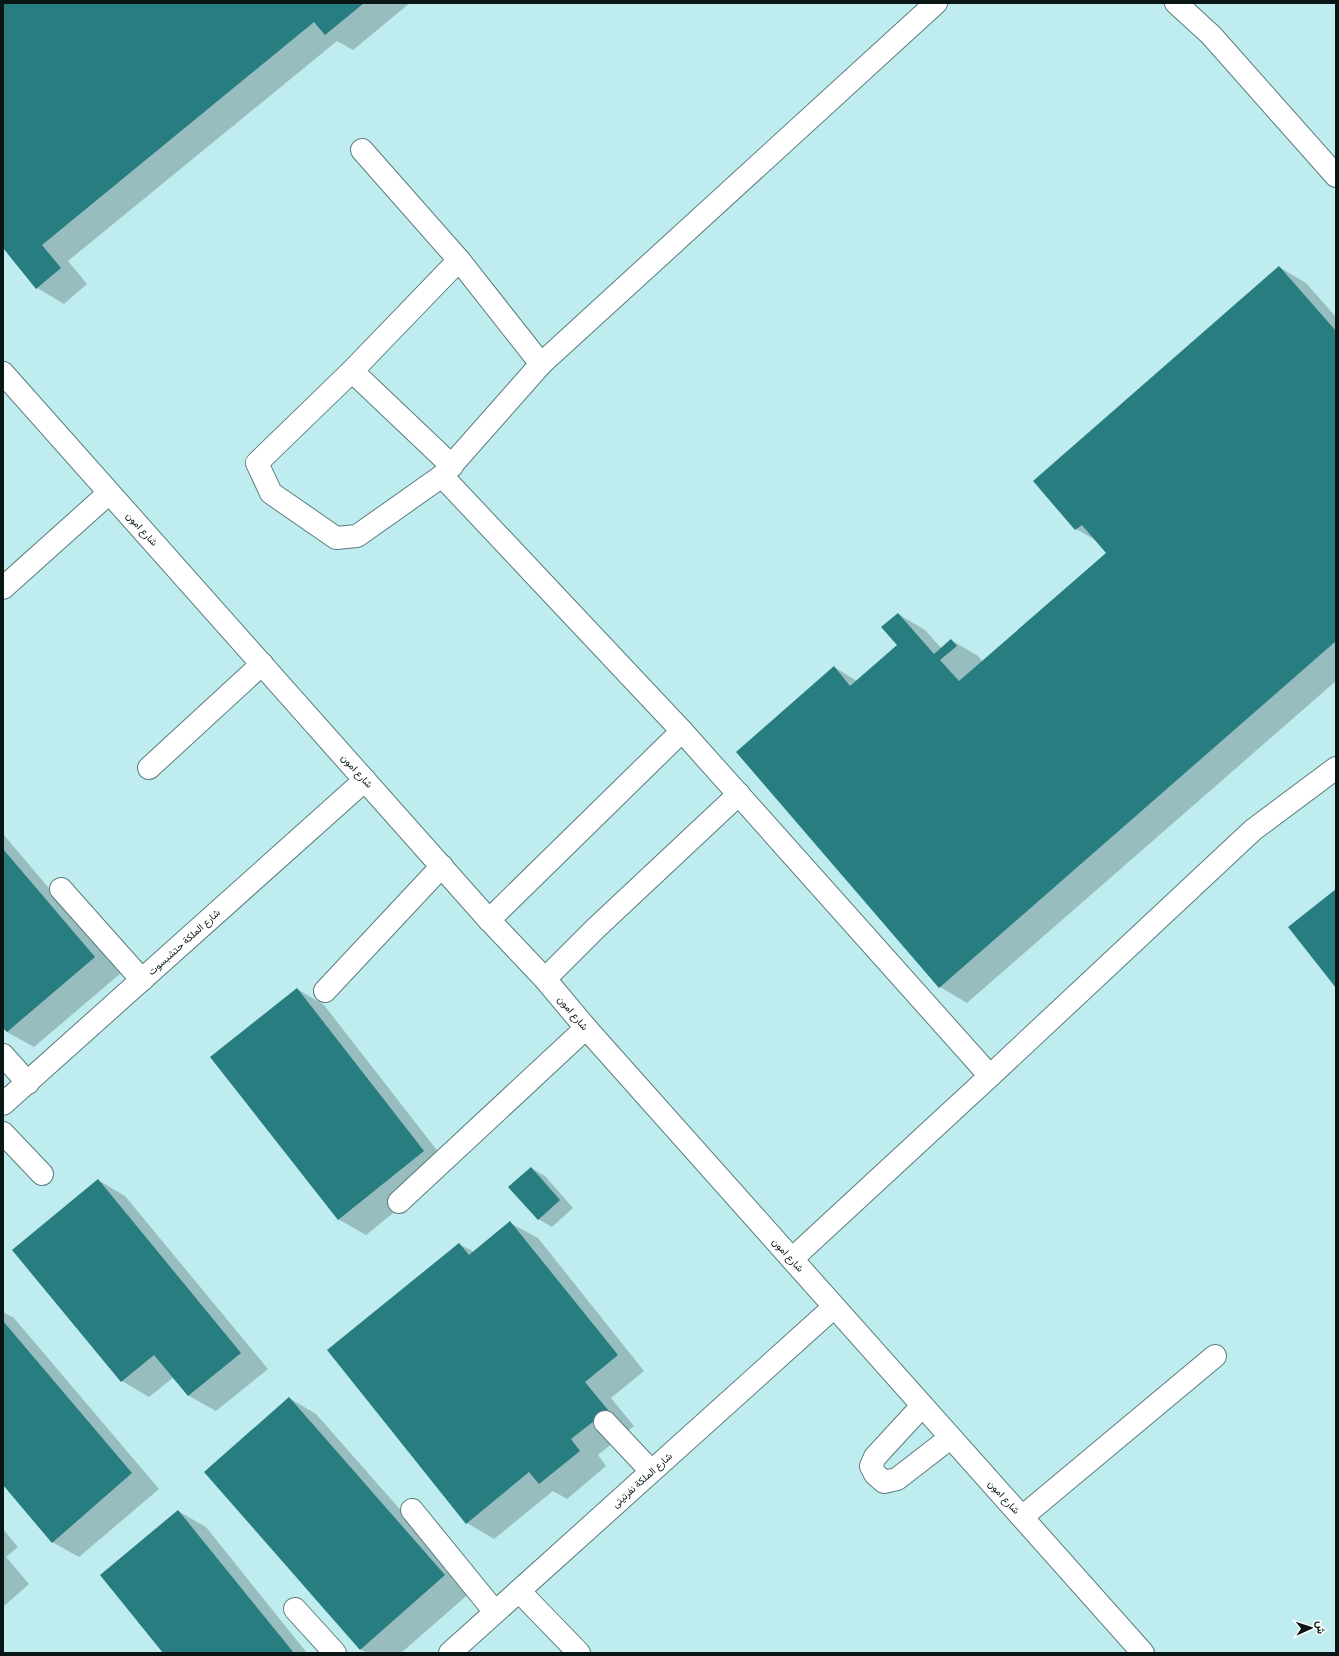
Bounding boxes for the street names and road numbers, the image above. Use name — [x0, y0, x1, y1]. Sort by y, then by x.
street label: شارع امون — [123, 509, 161, 549]
street label: شارع امون — [338, 751, 376, 791]
street label: شارع الملكة حتشبسوت — [145, 906, 223, 978]
street label: شارع امون — [555, 993, 591, 1033]
street label: شارع امون — [769, 1235, 807, 1275]
street label: شارع الملكة نفرتيتى — [609, 1449, 675, 1511]
street label: شارع امون — [985, 1477, 1023, 1517]

